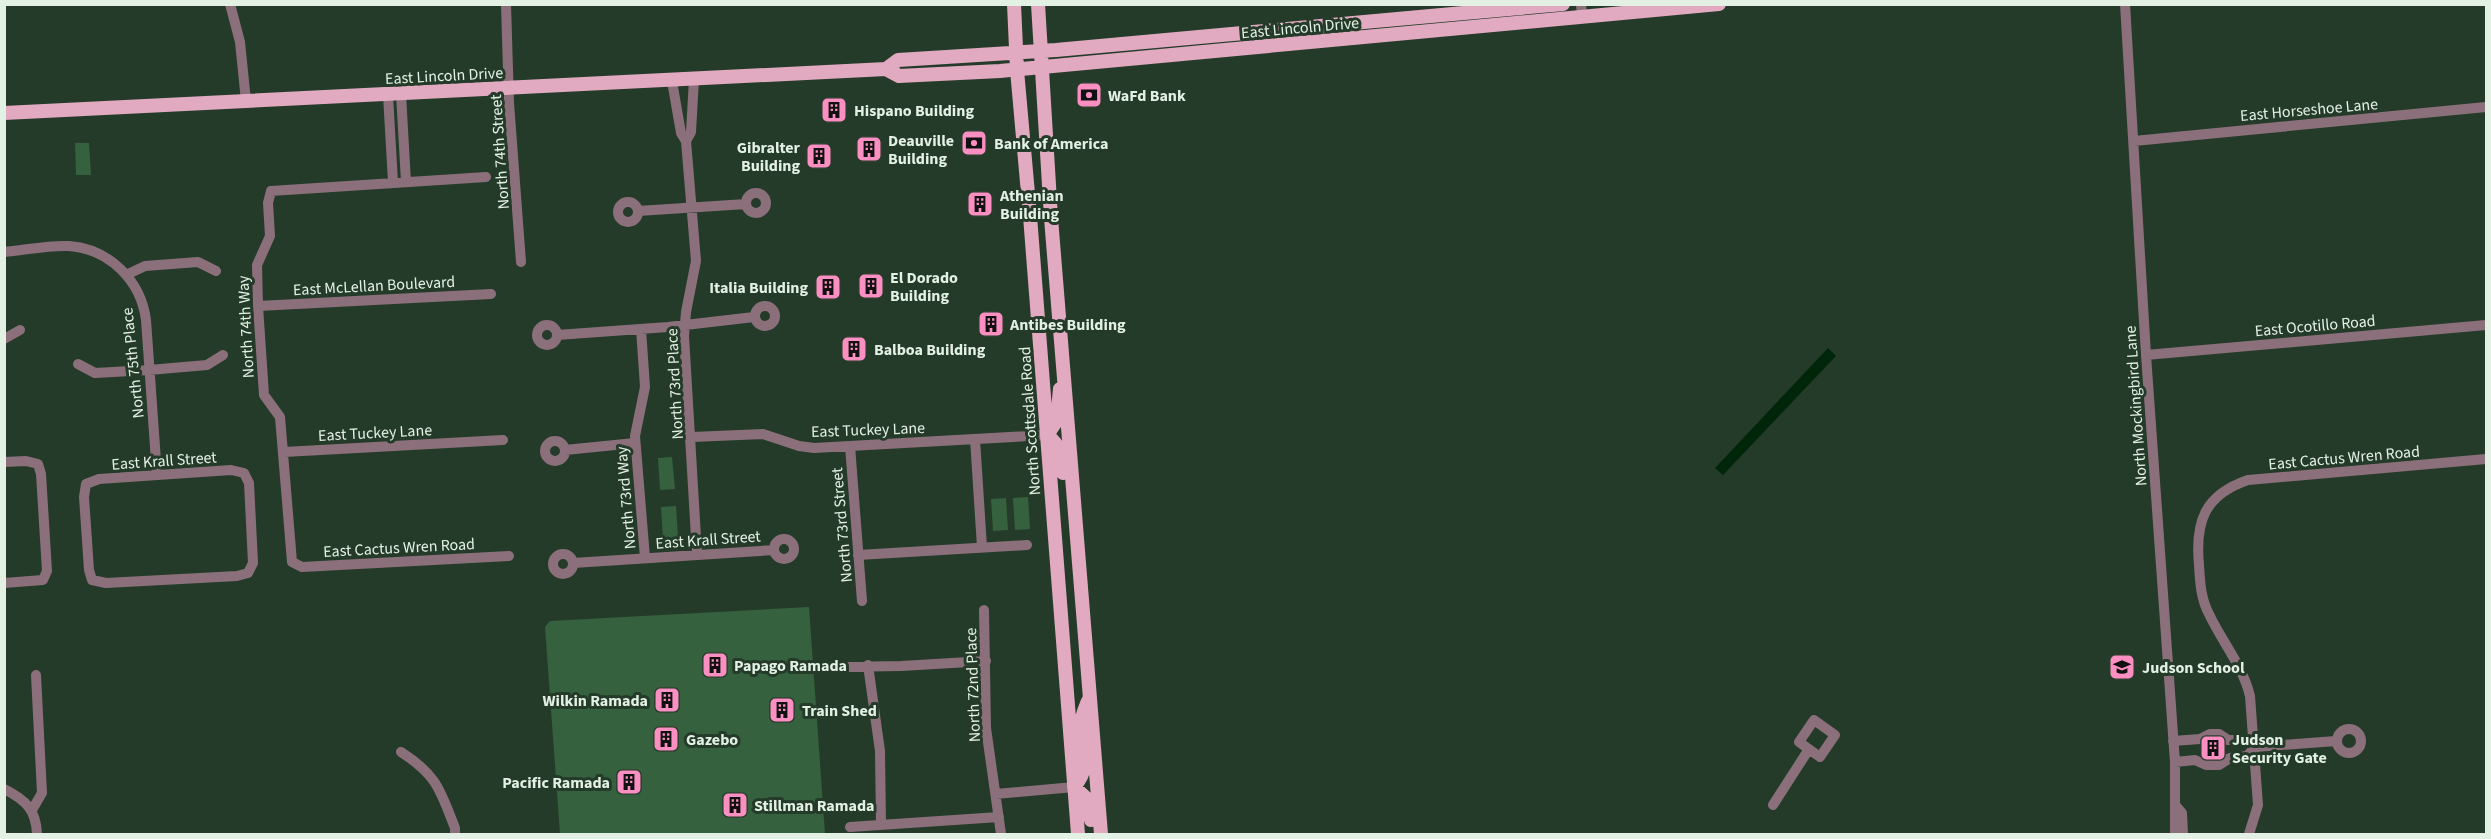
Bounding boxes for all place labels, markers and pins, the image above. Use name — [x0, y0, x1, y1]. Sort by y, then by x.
bank icon: WaFd Bank — [1074, 80, 1104, 110]
place label: WaFd Bank — [1108, 85, 1186, 107]
building icon: Hispano Building — [819, 95, 849, 125]
place label: Hispano Building — [854, 100, 974, 122]
bank icon: Bank of America — [959, 128, 989, 158]
place label: Deauville Building — [888, 130, 954, 170]
place label: Bank of America — [994, 133, 1108, 155]
building icon: Deauville Building — [854, 134, 884, 164]
place label: Gibralter Building — [737, 137, 801, 177]
building icon: Gibralter Building — [804, 141, 834, 171]
place label: Athenian Building — [999, 185, 1064, 225]
building icon: Athenian Building — [965, 189, 995, 219]
place label: El Dorado Building — [890, 267, 958, 307]
building icon: El Dorado Building — [856, 271, 886, 301]
building icon: Italia Building — [813, 272, 843, 302]
place label: Italia Building — [709, 277, 808, 299]
building icon: Antibes Building — [976, 309, 1006, 339]
place label: Antibes Building — [1009, 314, 1126, 336]
building icon: Balboa Building — [839, 334, 869, 364]
place label: Balboa Building — [874, 339, 986, 361]
building icon: Papago Ramada — [700, 650, 730, 680]
school or university icon: Judson School — [2107, 652, 2137, 682]
place label: Papago Ramada — [734, 655, 847, 677]
place label: Judson School — [2142, 657, 2245, 679]
building icon: Wilkin Ramada — [652, 685, 682, 715]
place label: Wilkin Ramada — [543, 690, 648, 712]
building icon: Train Shed — [767, 695, 797, 725]
place label: Train Shed — [802, 700, 877, 722]
building icon: Gazebo — [651, 724, 681, 754]
place label: Gazebo — [686, 729, 738, 751]
place label: Judson Security Gate — [2232, 729, 2327, 769]
building icon: Judson Security Gate — [2198, 733, 2228, 763]
building icon: Pacific Ramada — [614, 767, 644, 797]
place label: Pacific Ramada — [502, 772, 610, 794]
building icon: Stillman Ramada — [720, 790, 750, 820]
place label: Stillman Ramada — [754, 795, 875, 817]

